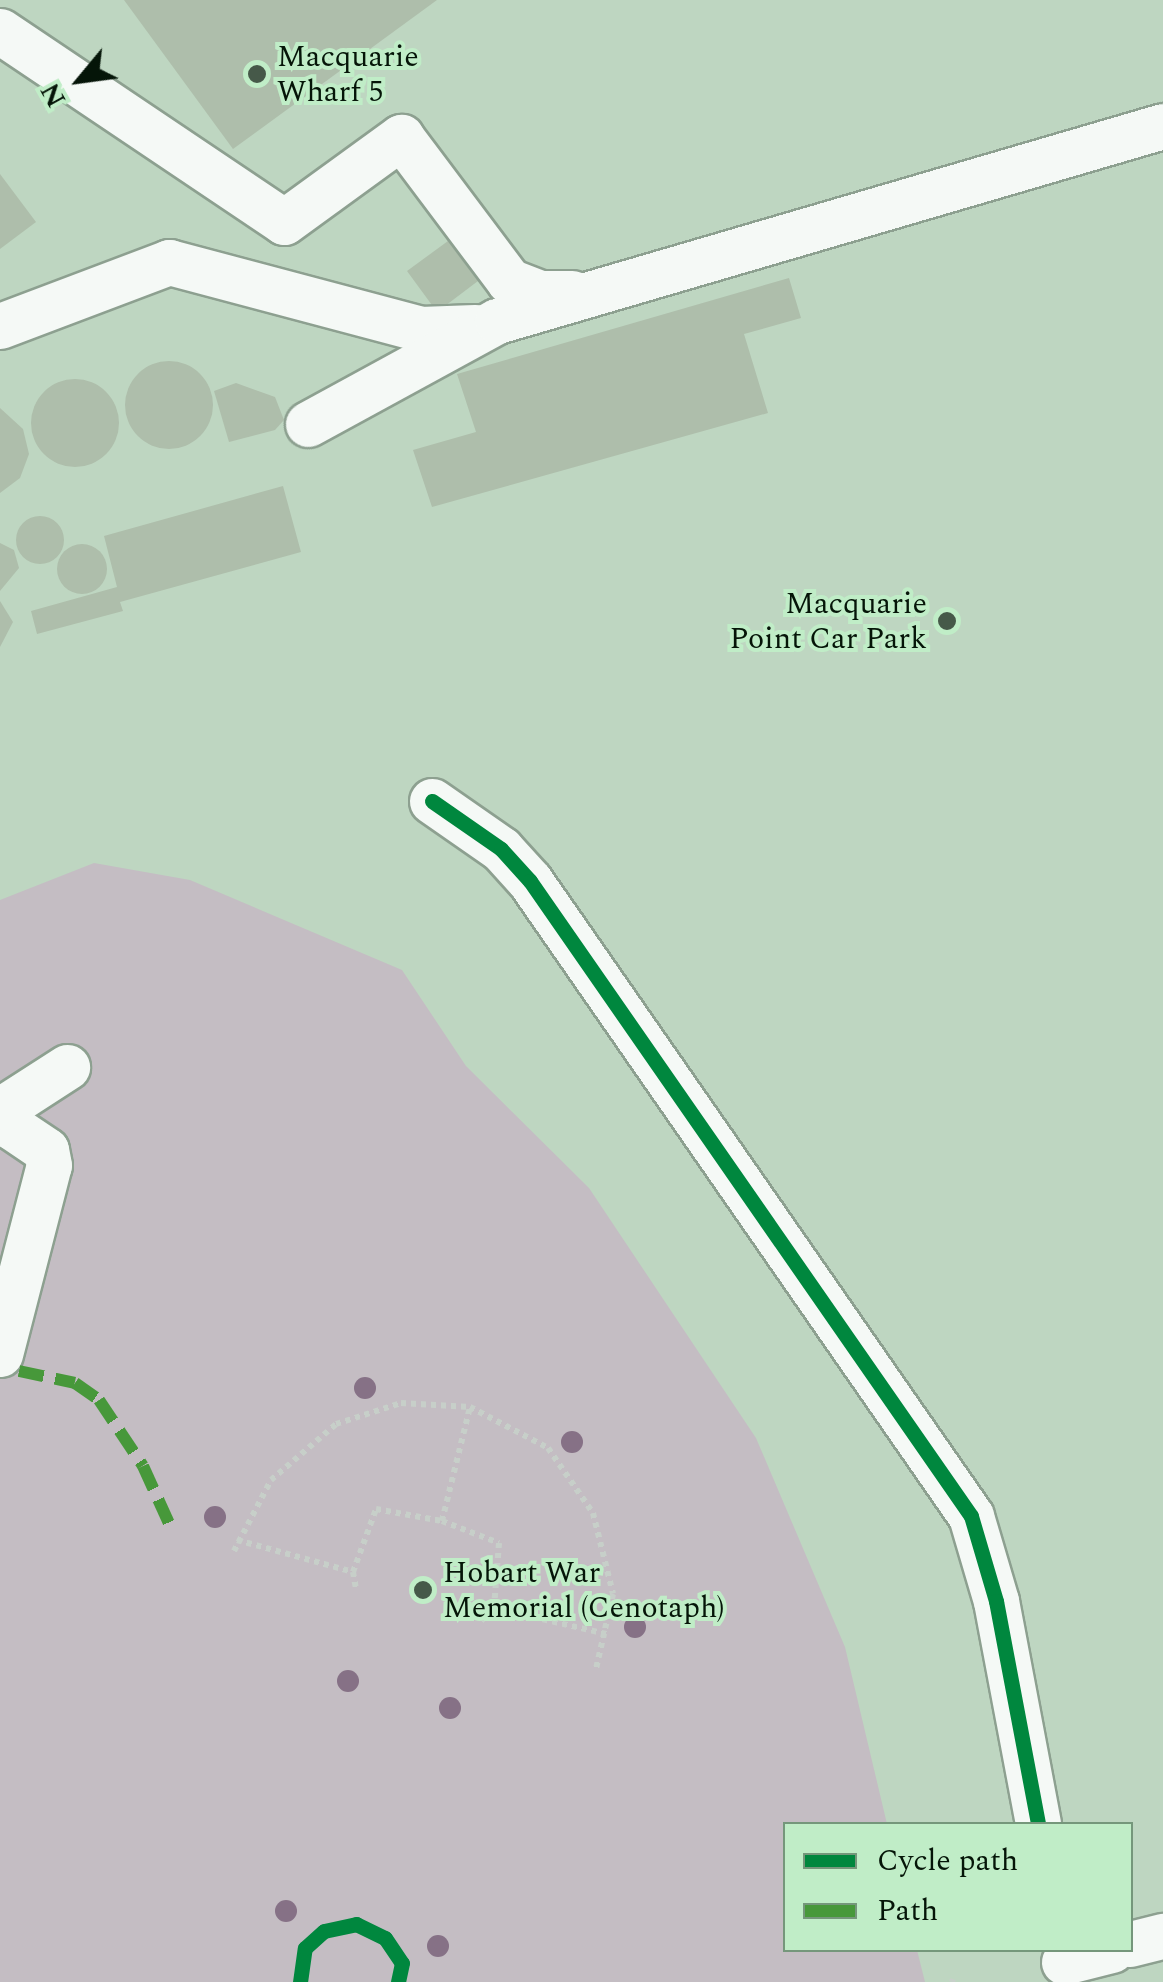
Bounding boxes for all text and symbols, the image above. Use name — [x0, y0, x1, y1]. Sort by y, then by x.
north arrow — [30, 30, 130, 130]
place label: Macquarie Wharf 5 — [277, 39, 419, 110]
marker: Macquarie Wharf 5 — [246, 63, 268, 85]
text: N — [29, 74, 78, 115]
place label: Macquarie Point Car Park — [730, 586, 927, 656]
marker: Macquarie Point Car Park — [936, 610, 958, 632]
place label: Hobart War Memorial (Cenotaph) — [443, 1555, 725, 1626]
marker: Hobart War Memorial (Cenotaph) — [412, 1579, 434, 1601]
legend — [783, 1822, 1133, 1952]
text: Cycle path — [877, 1838, 1018, 1884]
text: Path — [877, 1888, 938, 1934]

